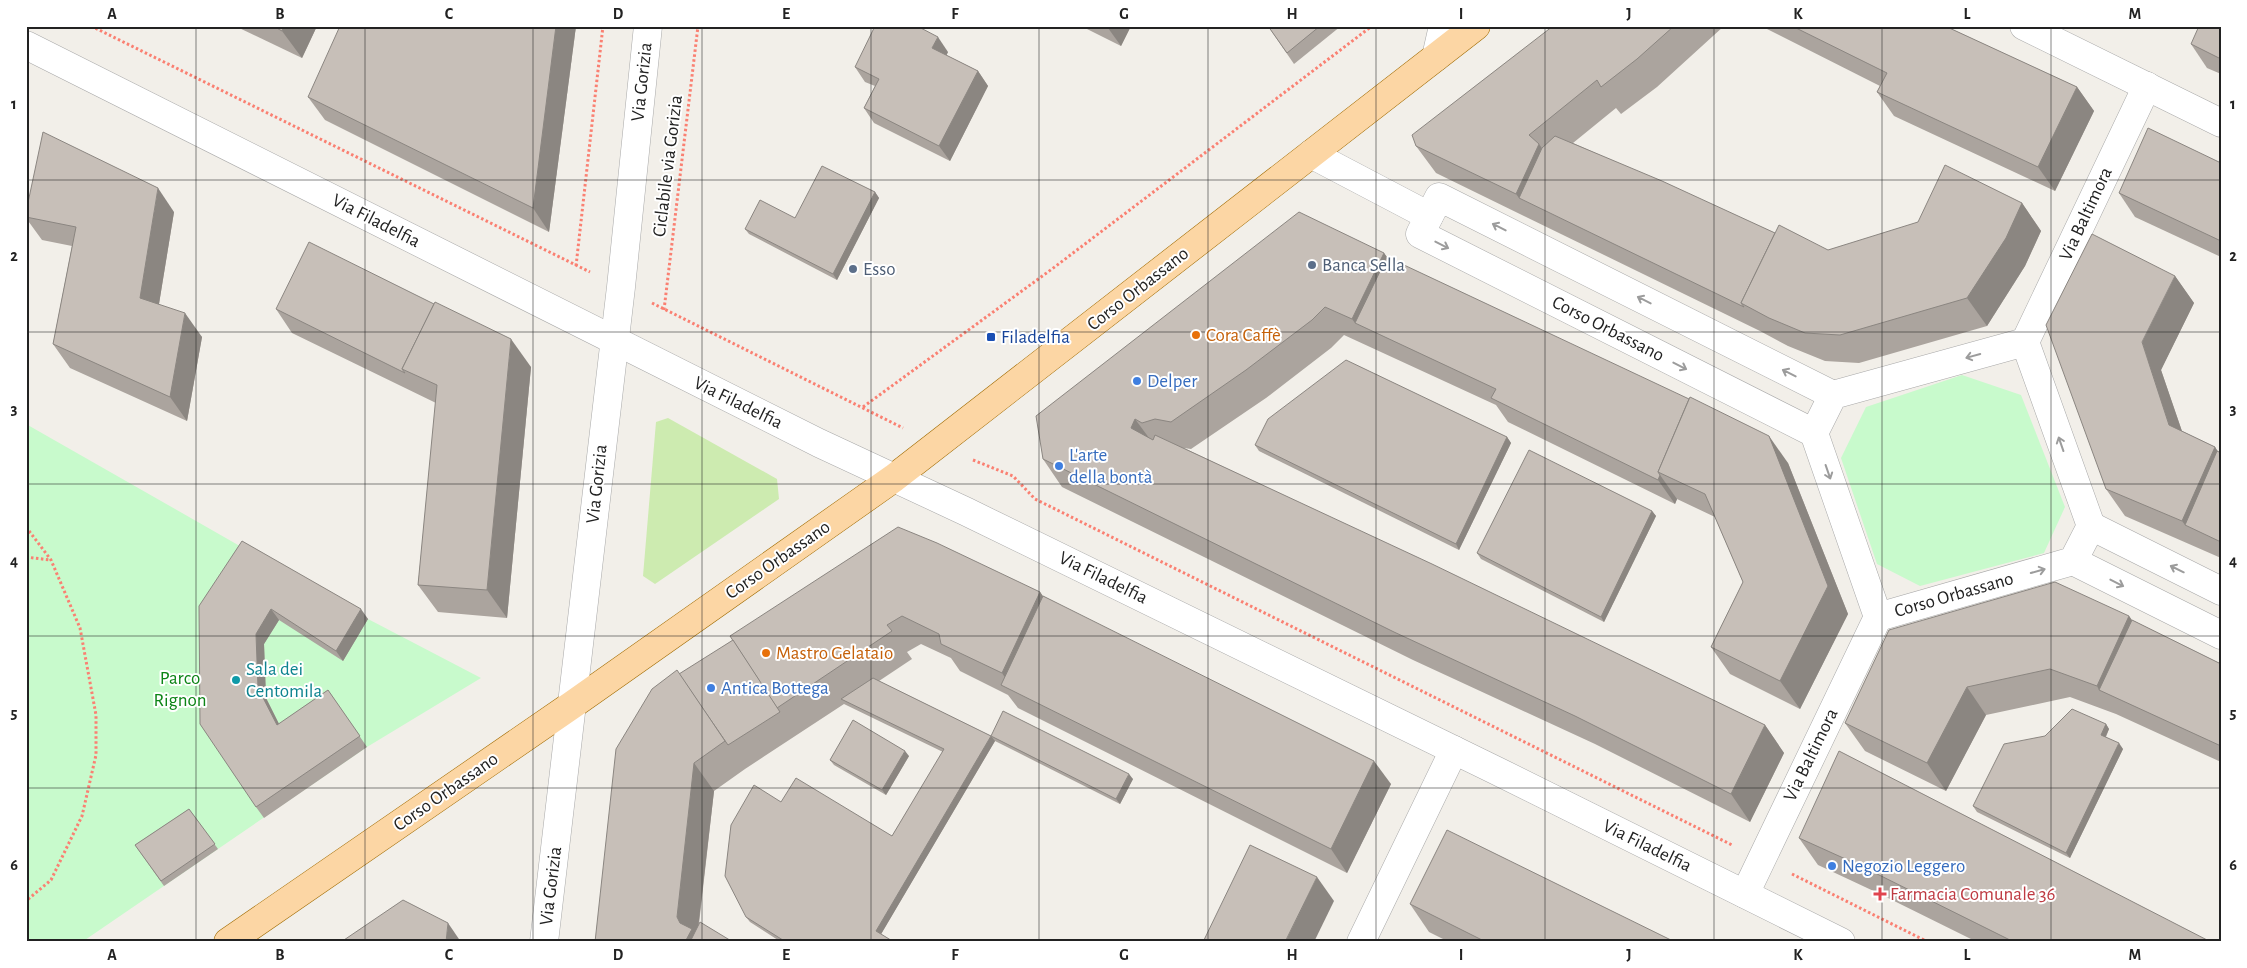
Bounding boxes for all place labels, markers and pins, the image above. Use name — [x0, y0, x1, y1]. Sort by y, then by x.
place label: Banca Sella — [1322, 256, 1405, 275]
marker: Banca Sella — [1306, 259, 1318, 271]
place label: Esso — [863, 260, 896, 279]
marker: Esso — [847, 263, 859, 275]
place label: Cora Caffè — [1206, 326, 1281, 345]
place label: Filadelfia — [1001, 328, 1070, 347]
marker: Cora Caffè — [1190, 329, 1202, 341]
marker: Filadelfia — [985, 331, 997, 343]
place label: Delper — [1147, 372, 1197, 391]
marker: Delper — [1131, 375, 1143, 387]
place label: L'arte della bontà — [1069, 446, 1153, 487]
marker: L'arte della bontà — [1053, 460, 1065, 472]
place label: Mastro Gelataio — [776, 644, 893, 663]
marker: Mastro Gelataio — [760, 647, 772, 659]
place label: Sala dei Centomila — [246, 660, 322, 701]
marker: Sala dei Centomila — [230, 674, 242, 686]
place label: Antica Bottega — [721, 679, 829, 698]
marker: Antica Bottega — [705, 682, 717, 694]
place label: Negozio Leggero — [1842, 857, 1965, 876]
marker: Negozio Leggero — [1826, 860, 1838, 872]
place label: Farmacia Comunale 36 — [1890, 885, 2056, 904]
marker: Farmacia Comunale 36 — [1874, 888, 1886, 900]

